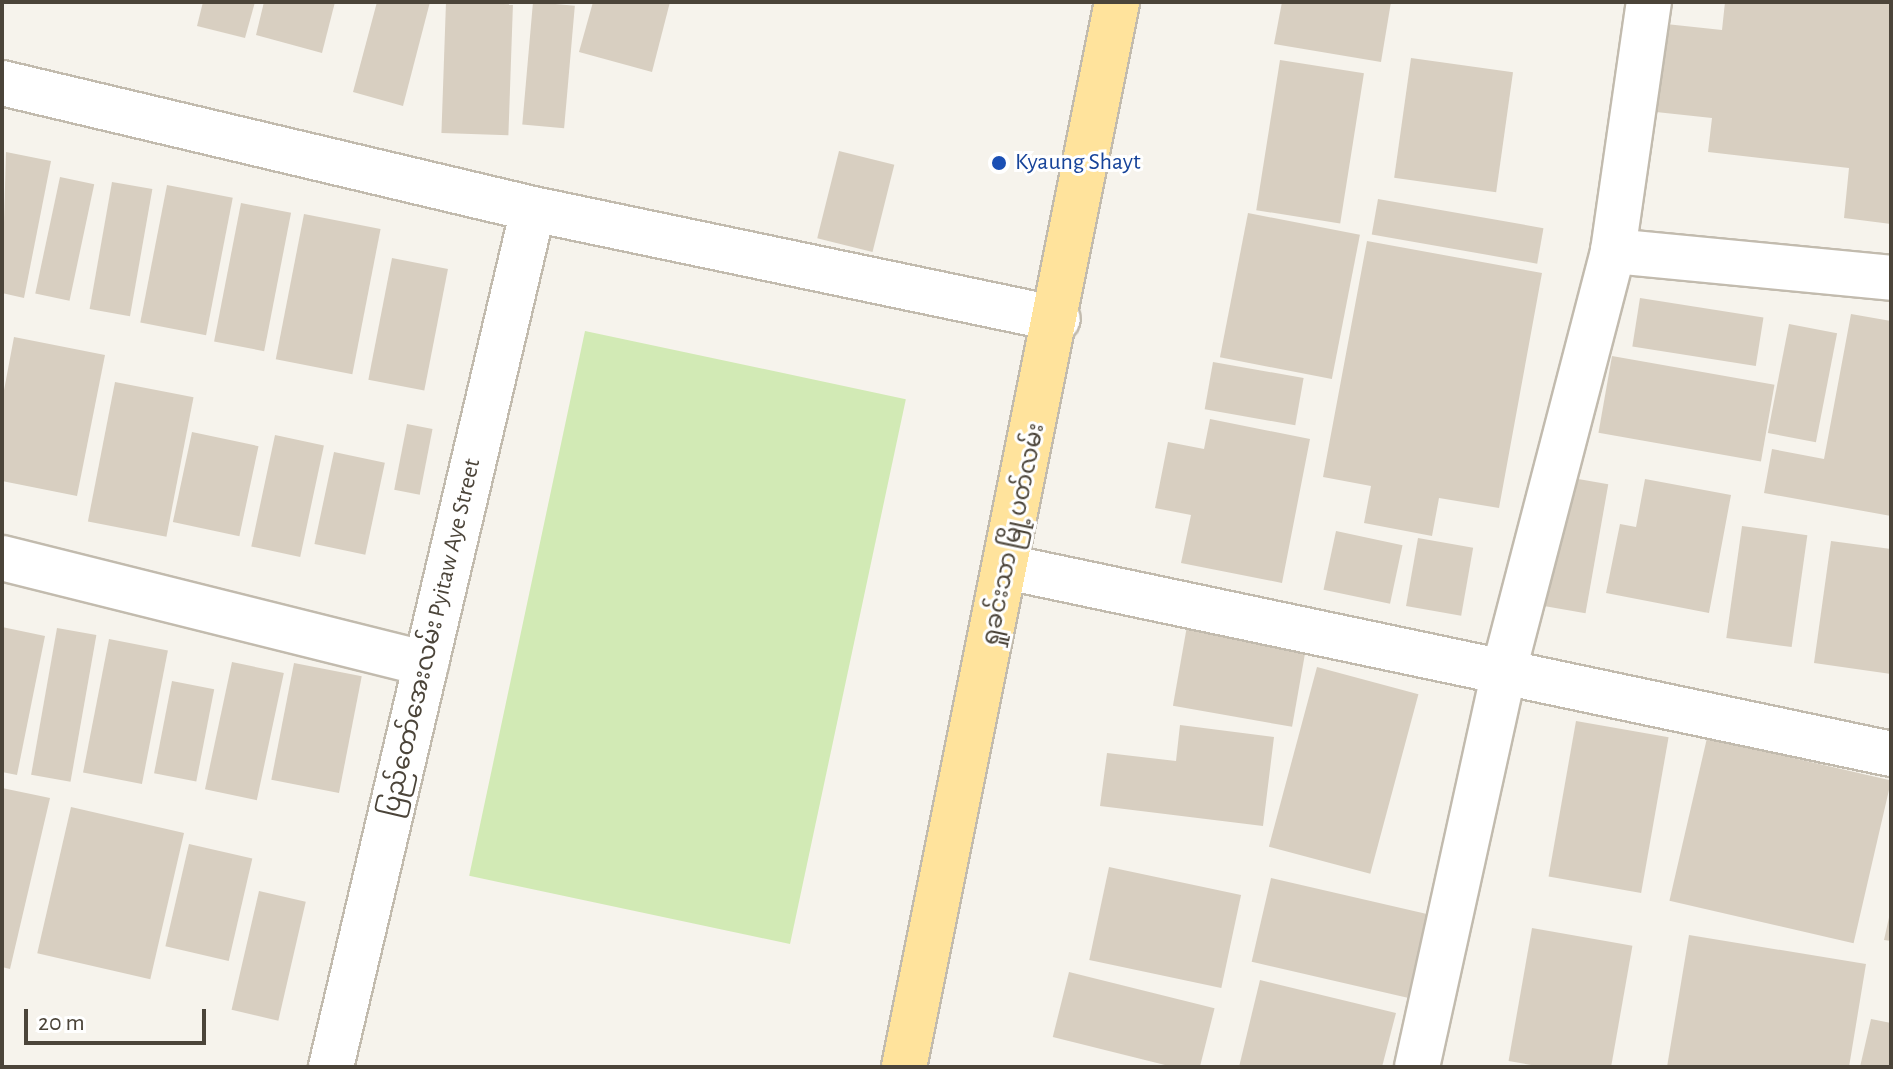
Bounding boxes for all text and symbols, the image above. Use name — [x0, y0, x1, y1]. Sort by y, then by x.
place label: Kyaung Shayt — [1015, 149, 1141, 177]
marker: Kyaung Shayt — [990, 154, 1008, 172]
street label: ရှုခင်းသာ မြို့ပတ်လမ်း — [976, 421, 1052, 649]
street label: ပြည်တော်အေးလမ်း Pyitaw Aye Street — [377, 456, 487, 820]
scale bar — [28, 993, 210, 1043]
text: 20 m — [38, 1011, 85, 1035]

